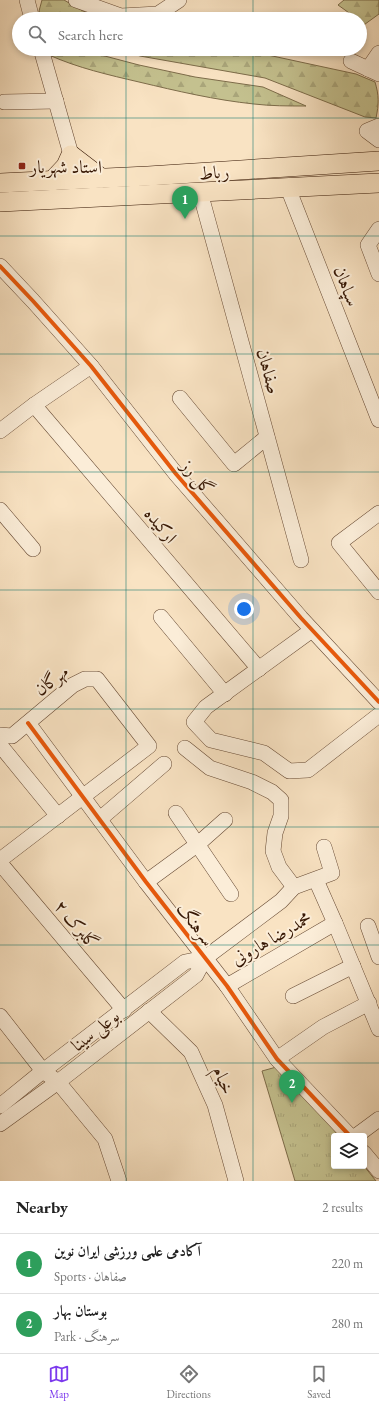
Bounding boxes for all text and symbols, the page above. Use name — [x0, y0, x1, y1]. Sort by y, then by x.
search box — [12, 12, 367, 56]
icon: search — [26, 23, 48, 45]
text: Search here — [58, 25, 123, 44]
place label: استاد شهریار — [28, 155, 102, 179]
street label: رباط — [198, 159, 230, 185]
marker: استاد شهریار — [17, 161, 27, 171]
pin: 1 — [172, 186, 198, 219]
street label: سپاهان — [328, 263, 365, 310]
street label: صفاهان — [252, 346, 286, 396]
street label: گل رز — [174, 453, 219, 500]
street label: ارکیده — [139, 502, 183, 548]
your location — [234, 599, 254, 619]
street label: مهرگان — [29, 660, 74, 701]
street label: گلبرک ۲ — [50, 895, 104, 953]
street label: سرهنگ — [171, 897, 220, 951]
street label: محمدرضا هارونی — [227, 906, 315, 970]
street label: بوعلی سینا — [66, 1004, 125, 1058]
street label: خیام — [203, 1062, 240, 1100]
pin: 2 — [279, 1070, 305, 1103]
map controls — [331, 1133, 367, 1169]
button: layers — [331, 1133, 367, 1169]
text: Nearby — [16, 1196, 68, 1218]
text: 2 results — [322, 1199, 363, 1216]
text: آکادمی علمی ورزشی ایران نوین — [54, 1241, 201, 1260]
text: 1 — [26, 1255, 32, 1272]
text: 220 m — [332, 1255, 363, 1272]
text: Sports · صفاهان — [54, 1268, 127, 1285]
text: بوستان بهار — [54, 1301, 107, 1320]
text: 2 — [26, 1315, 32, 1332]
text: 280 m — [332, 1315, 363, 1332]
text: Park · سرهنگ — [54, 1328, 119, 1345]
tab: Map — [48, 1363, 70, 1401]
tab: Directions — [167, 1363, 211, 1401]
tab: Saved — [307, 1363, 331, 1401]

